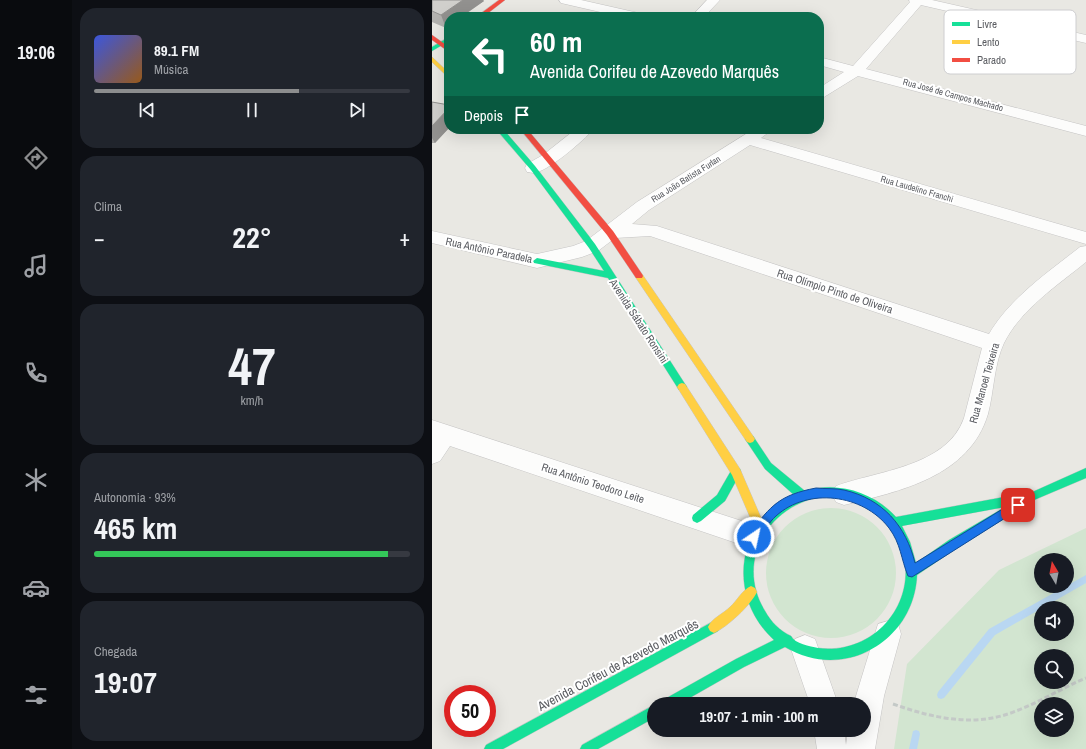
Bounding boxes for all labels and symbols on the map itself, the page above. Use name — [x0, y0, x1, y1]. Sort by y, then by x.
legend — [944, 10, 1076, 74]
text: Livre — [977, 17, 997, 31]
text: Lento — [977, 35, 1000, 49]
text: Parado — [977, 53, 1006, 67]
street label: Rua José de Campos Machado — [902, 76, 1004, 114]
street label: Rua João Batista Furlan — [649, 153, 723, 205]
street label: Rua Laudelino Franchi — [879, 173, 955, 205]
street label: Rua Antônio Paradela — [444, 234, 534, 266]
street label: Rua Olímpio Pinto de Oliveira — [775, 266, 895, 316]
street label: Avenida Sábato Ronsini — [606, 275, 671, 366]
street label: Rua Manoel Teixeira — [966, 341, 1002, 425]
street label: Rua Antônio Teodoro Leite — [540, 460, 646, 506]
pin — [1001, 488, 1035, 522]
position arrow — [733, 516, 775, 558]
north arrow — [1034, 553, 1074, 593]
street label: Avenida Corifeu de Azevedo Marquês — [534, 615, 701, 715]
speed limit sign: 50 — [444, 685, 496, 737]

